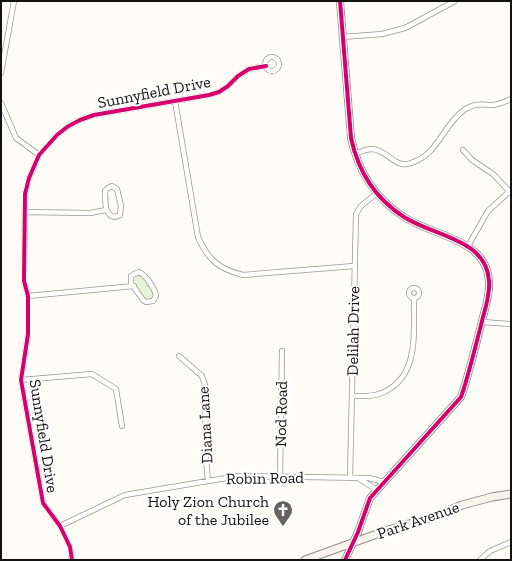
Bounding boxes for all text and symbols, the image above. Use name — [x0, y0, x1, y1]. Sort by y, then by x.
street label: Sunnyfield Drive — [96, 72, 212, 112]
street label: Delilah Drive — [343, 286, 363, 376]
street label: Sunnyfield Drive — [26, 378, 62, 494]
street label: Nod Road — [271, 380, 291, 447]
street label: Diana Lane — [193, 386, 217, 464]
street label: Robin Road — [226, 468, 304, 488]
place label: Holy Zion Church of the Jubilee — [148, 492, 269, 529]
street label: Park Avenue — [374, 497, 462, 543]
church icon: Holy Zion Church of the Jubilee — [272, 499, 294, 527]

